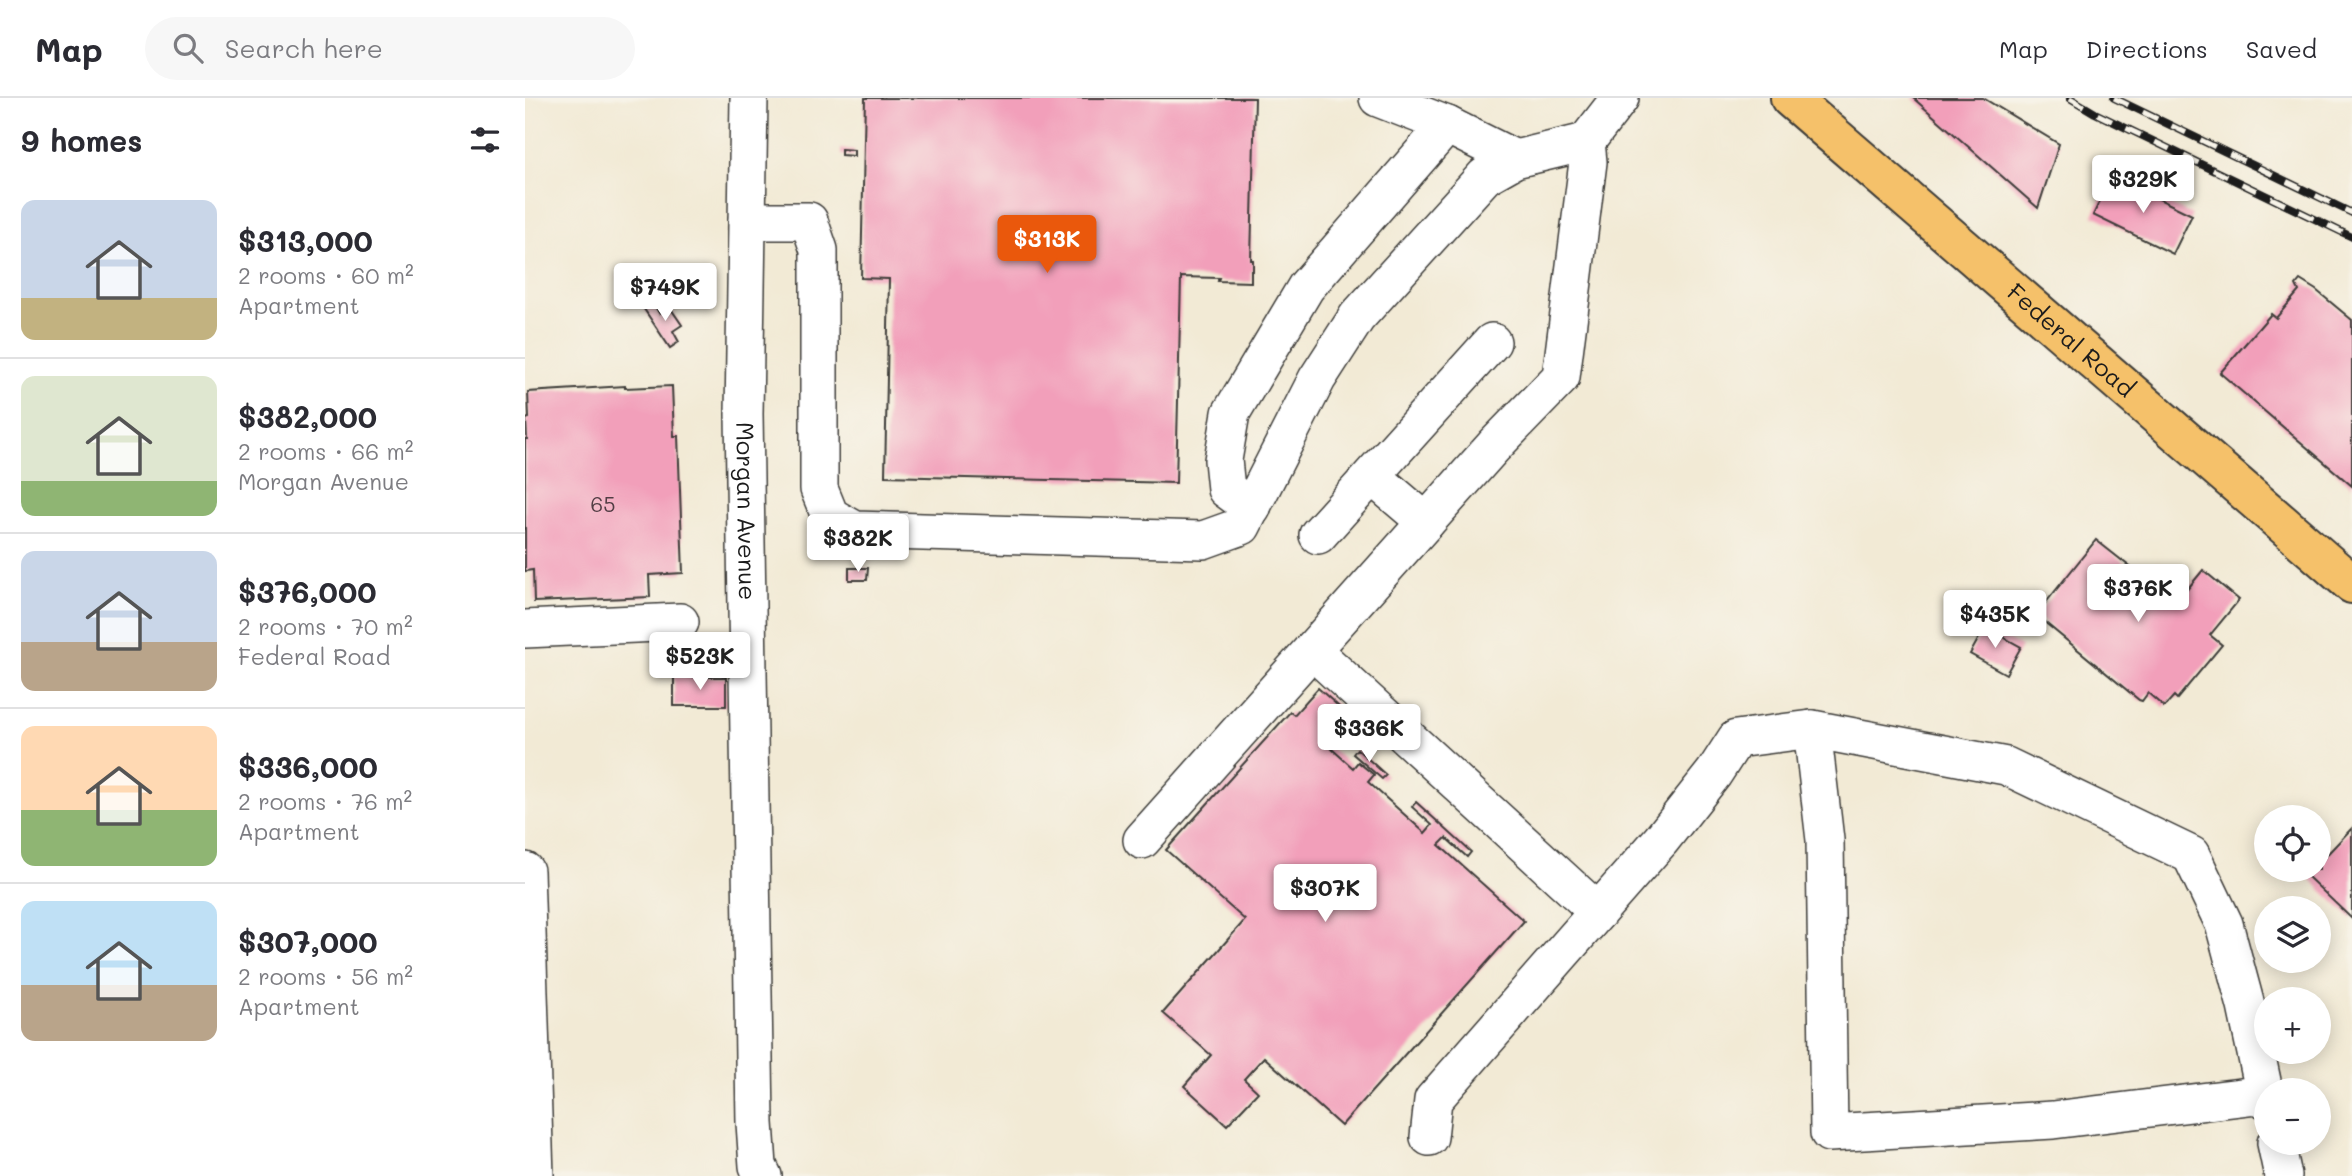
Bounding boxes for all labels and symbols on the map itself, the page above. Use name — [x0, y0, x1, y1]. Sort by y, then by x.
pin: $329K — [2094, 156, 2192, 215]
pin: $313K — [998, 216, 1096, 275]
pin: $749K — [616, 264, 714, 323]
street label: Federal Road — [2001, 276, 2142, 403]
street label: Morgan Avenue — [730, 422, 764, 600]
house number: 65 — [591, 490, 615, 517]
pin: $382K — [809, 514, 907, 574]
pin: $376K — [2089, 564, 2187, 624]
pin: $435K — [1946, 590, 2044, 650]
pin: $523K — [651, 632, 749, 692]
pin: $336K — [1320, 704, 1418, 764]
pin: $307K — [1276, 864, 1374, 924]

